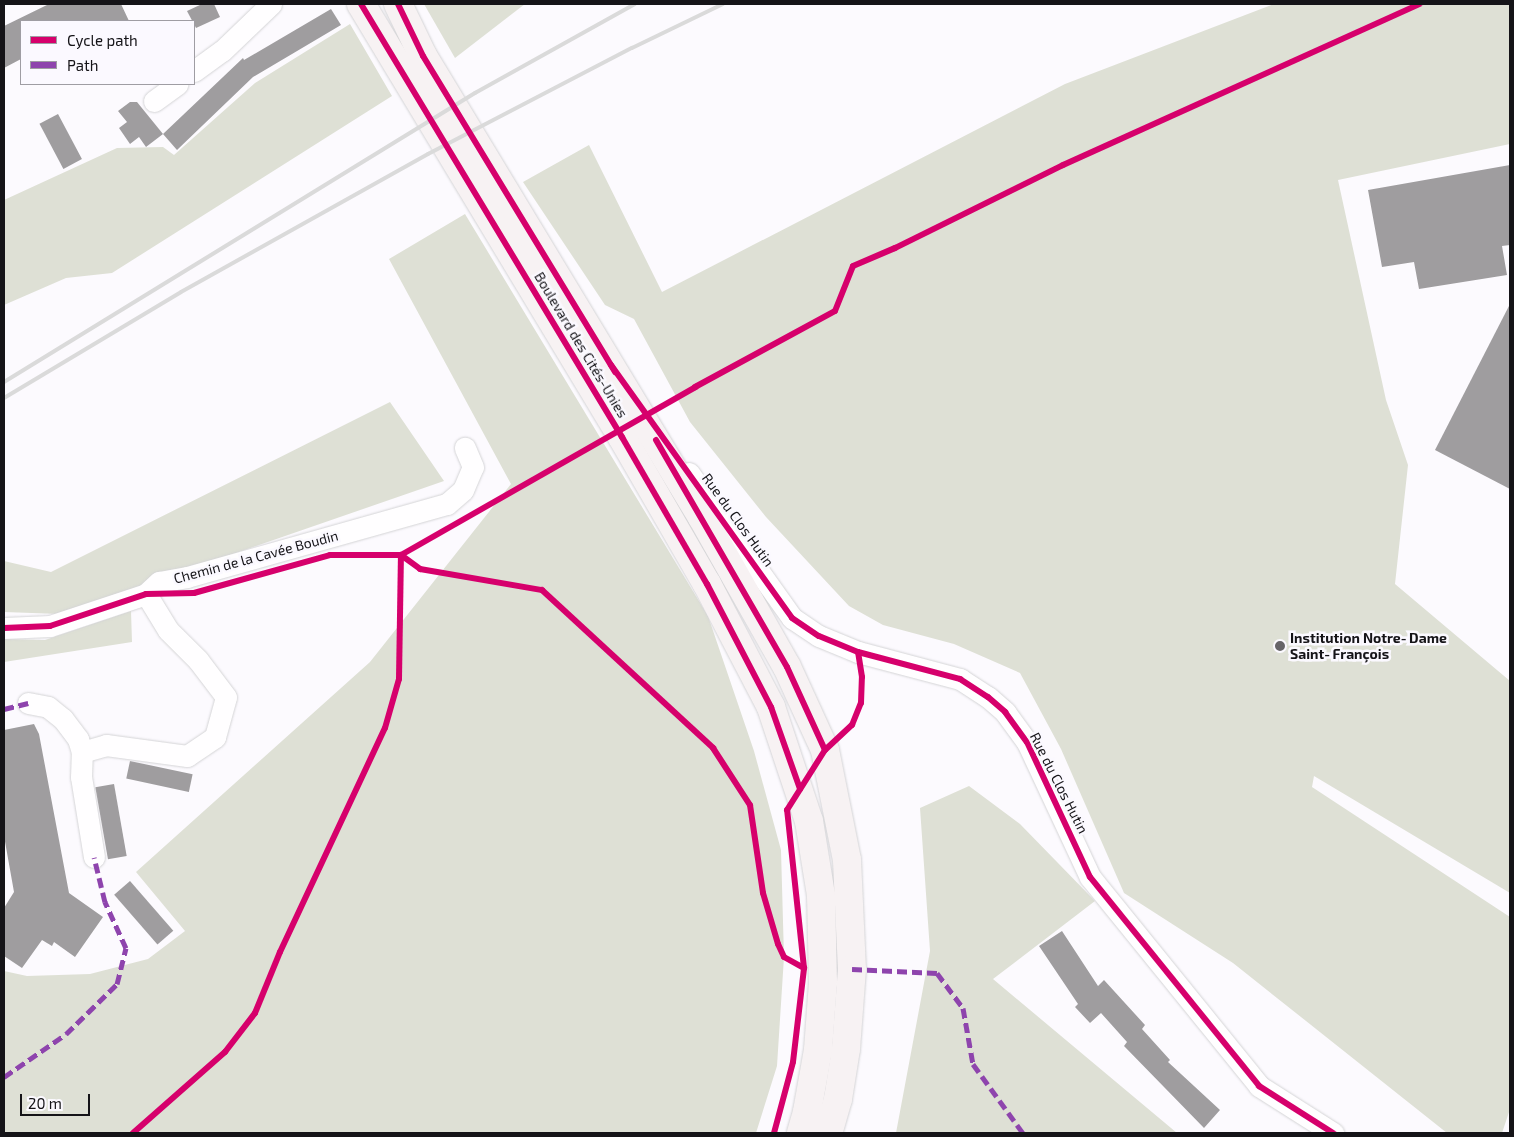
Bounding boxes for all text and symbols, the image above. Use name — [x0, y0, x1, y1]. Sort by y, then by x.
legend — [20, 20, 195, 85]
text: Cycle path — [67, 31, 138, 49]
text: Path — [67, 56, 98, 74]
street label: Boulevard des Cités-Unies — [531, 269, 631, 421]
street label: Rue du Clos Hutin — [699, 470, 777, 570]
street label: Chemin de la Cavée Boudin — [172, 527, 340, 587]
place label: Institution Notre‐Dame Saint‐François — [1290, 630, 1447, 662]
marker: Institution Notre‐Dame Saint‐François — [1274, 640, 1286, 652]
street label: Rue du Clos Hutin — [1026, 730, 1092, 836]
scale bar — [22, 1084, 92, 1116]
text: 20 m — [28, 1094, 62, 1112]

